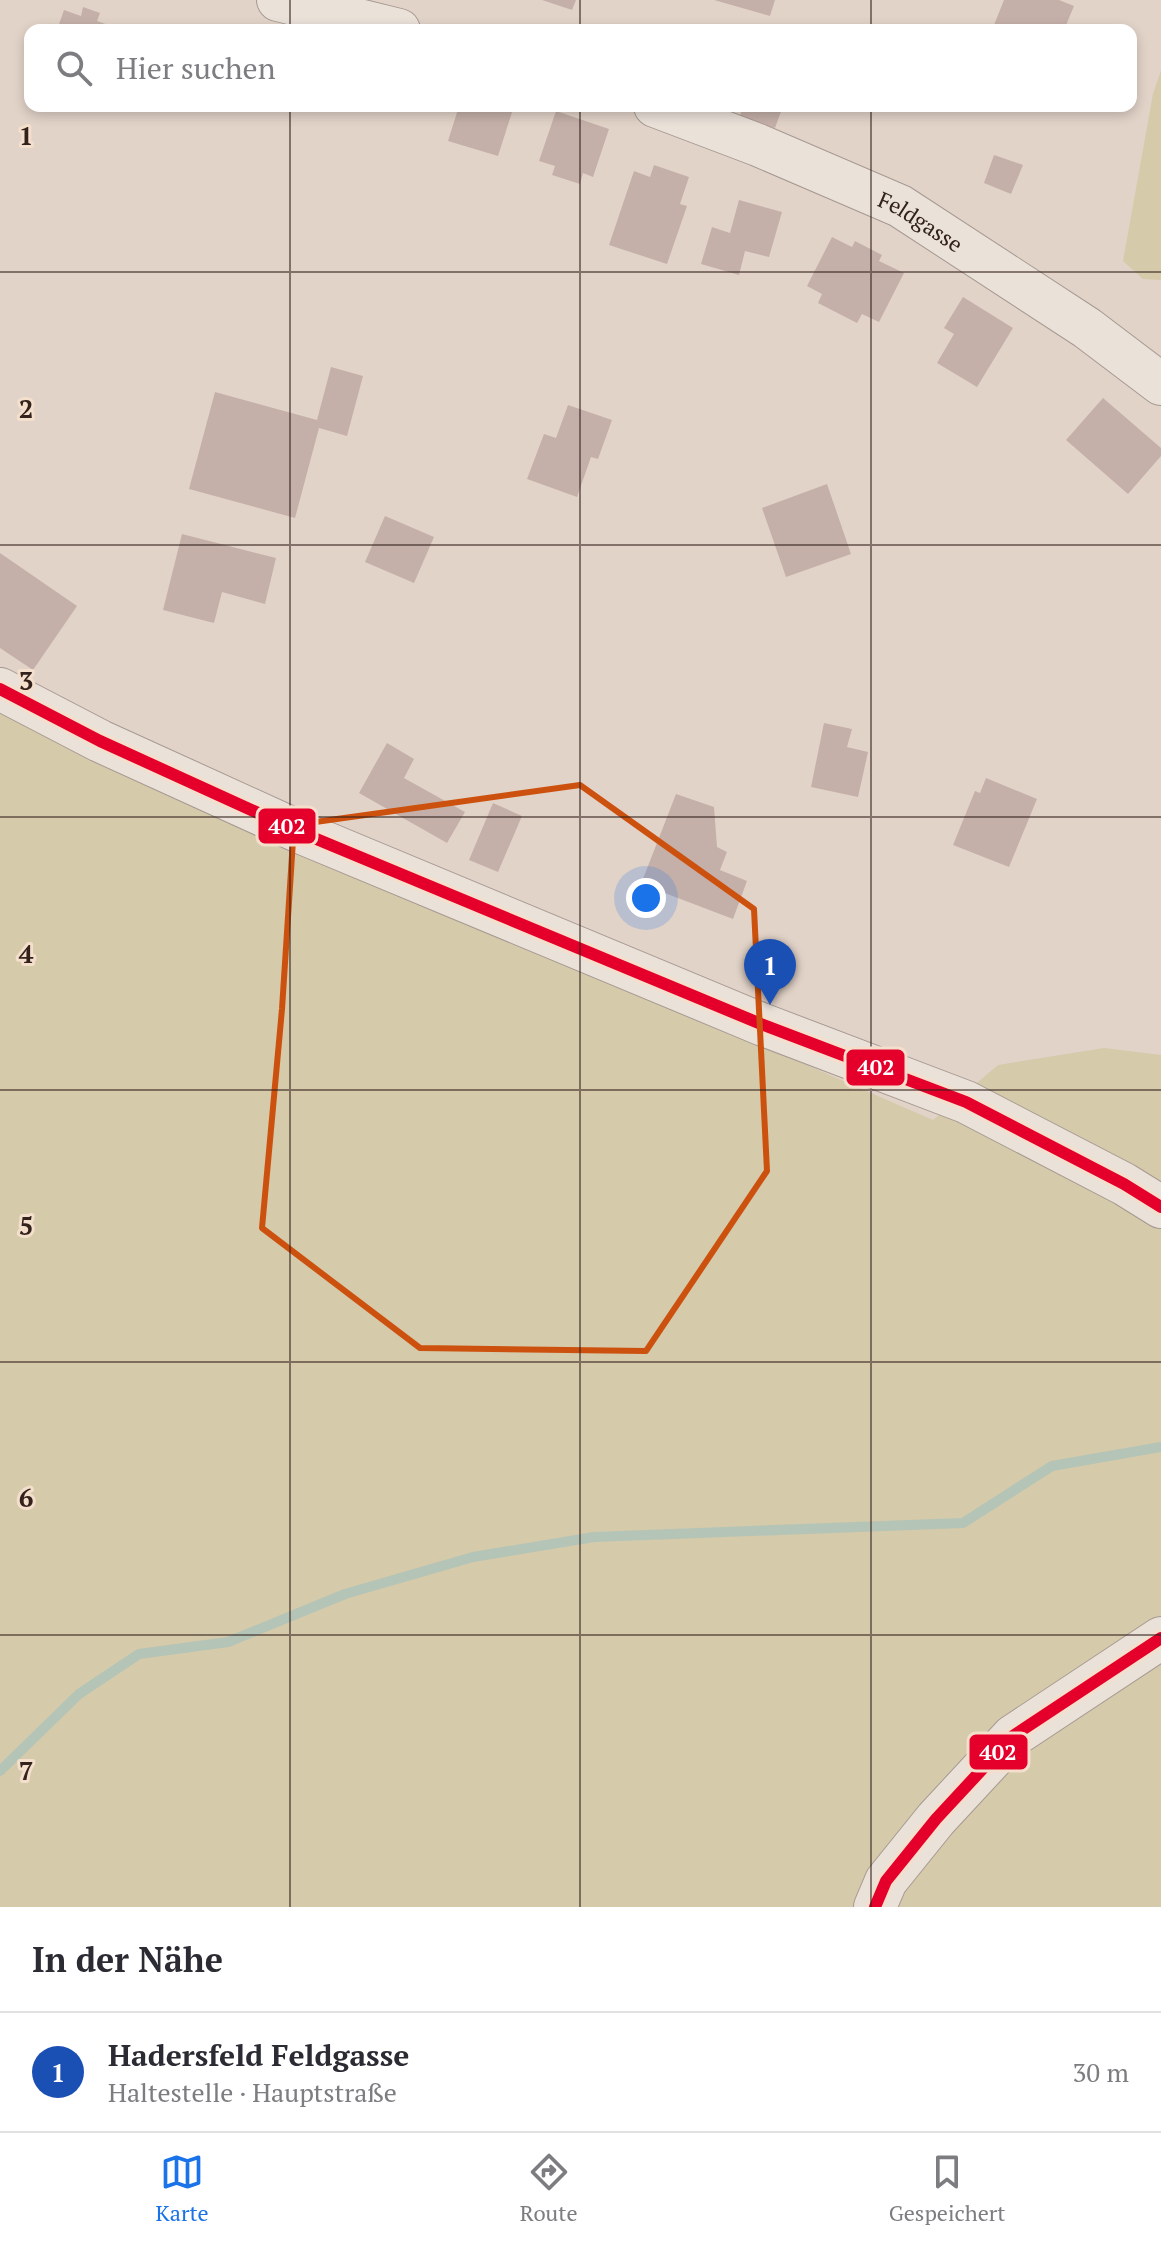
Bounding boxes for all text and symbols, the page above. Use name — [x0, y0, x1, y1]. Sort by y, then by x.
search box — [24, 24, 1137, 112]
icon: search — [52, 46, 96, 90]
text: Hier suchen — [116, 48, 275, 88]
text: 1 — [19, 118, 33, 152]
street label: Feldgasse — [874, 184, 969, 258]
text: 2 — [19, 391, 33, 425]
text: 3 — [19, 663, 33, 697]
line badge: 402 — [257, 807, 317, 845]
text: 402 — [268, 811, 306, 840]
your location — [626, 878, 666, 918]
text: 4 — [19, 936, 34, 970]
pin: 1 — [744, 939, 796, 1005]
line badge: 402 — [845, 1048, 906, 1087]
text: 402 — [857, 1052, 895, 1081]
text: 5 — [19, 1208, 33, 1242]
text: 6 — [19, 1480, 33, 1514]
line badge: 402 — [968, 1733, 1029, 1771]
text: 402 — [979, 1737, 1017, 1766]
text: 7 — [19, 1753, 33, 1787]
text: In der Nähe — [32, 1937, 223, 1982]
text: Hadersfeld Feldgasse — [108, 2035, 409, 2075]
text: 1 — [51, 2055, 65, 2089]
text: 30 m — [1073, 2055, 1129, 2089]
text: Haltestelle · Hauptstraße — [108, 2075, 397, 2109]
tab: Karte — [156, 2150, 209, 2227]
tab: Route — [520, 2150, 577, 2227]
tab: Gespeichert — [889, 2150, 1005, 2227]

